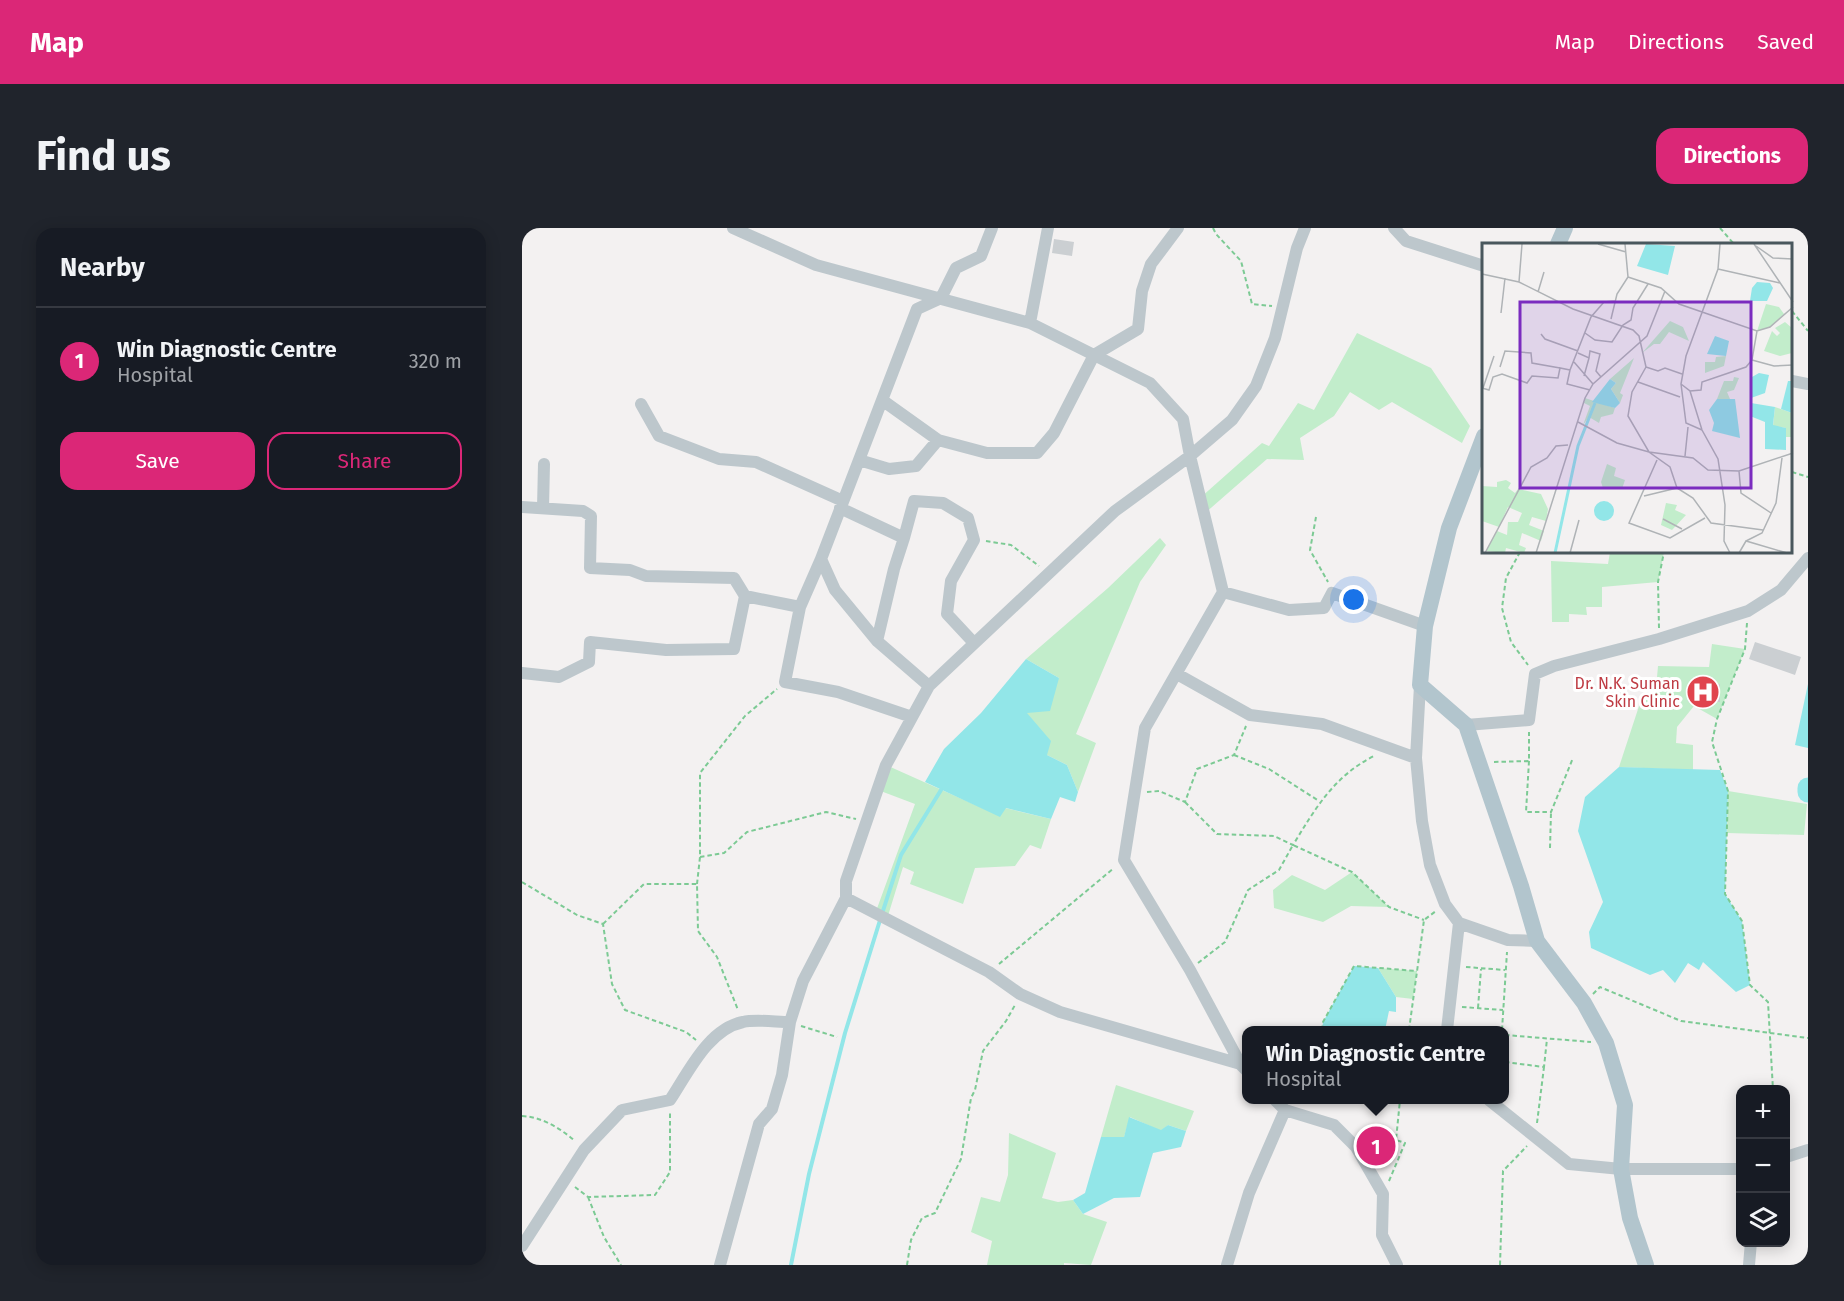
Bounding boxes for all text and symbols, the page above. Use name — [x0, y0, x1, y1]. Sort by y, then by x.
text: Map — [30, 26, 84, 59]
text: Map — [1555, 29, 1595, 55]
text: Directions — [1628, 29, 1724, 55]
text: Saved — [1757, 29, 1814, 55]
button: Directions — [1656, 128, 1808, 184]
text: Find us — [36, 131, 171, 181]
inset map — [1482, 243, 1793, 554]
text: Nearby — [60, 252, 145, 283]
text: Win Diagnostic Centre — [117, 336, 337, 363]
text: 1 — [75, 349, 84, 373]
text: 320 m — [409, 349, 462, 373]
text: Hospital — [117, 363, 193, 387]
button: Save — [60, 432, 255, 490]
button: Share — [267, 432, 462, 490]
your location — [1339, 585, 1368, 614]
place label: Dr. N.K. Suman Skin Clinic — [1575, 674, 1680, 711]
hospital icon: Dr. N.K. Suman Skin Clinic — [1685, 674, 1721, 710]
popup — [1242, 1026, 1509, 1104]
text: Win Diagnostic Centre — [1266, 1040, 1485, 1067]
text: Hospital — [1266, 1067, 1341, 1091]
map controls — [1736, 1085, 1790, 1247]
button: + — [1736, 1085, 1790, 1139]
pin: 1 — [1356, 1124, 1396, 1168]
button: − — [1736, 1139, 1790, 1193]
button: layers — [1736, 1193, 1790, 1247]

